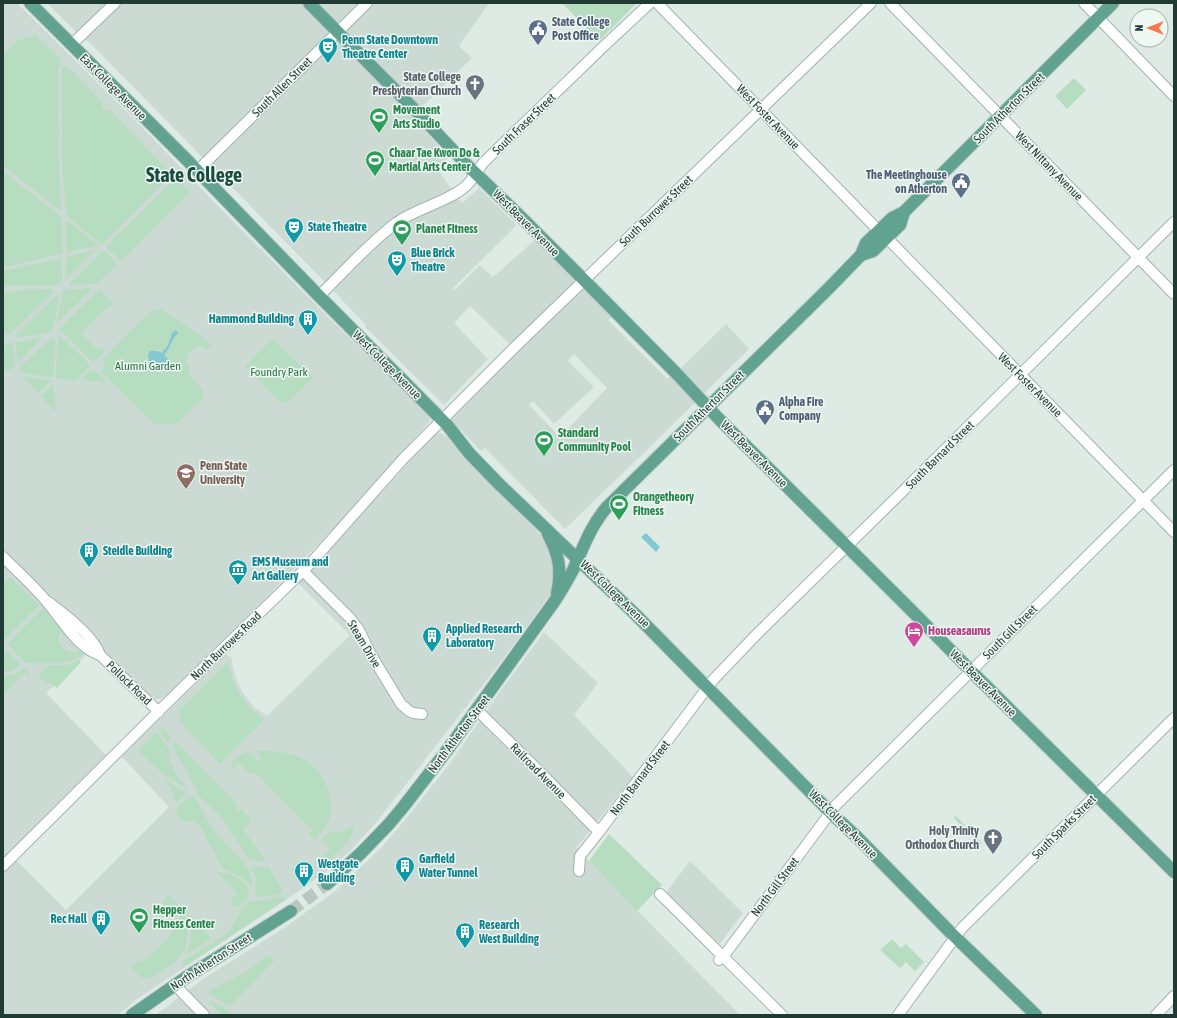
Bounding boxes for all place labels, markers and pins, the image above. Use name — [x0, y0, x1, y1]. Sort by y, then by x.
place label: State College Post Office — [552, 15, 610, 43]
public building icon: State College Post Office — [527, 18, 549, 46]
place label: Penn State Downtown Theatre Center — [342, 33, 438, 61]
theatre icon: Penn State Downtown Theatre Center — [317, 36, 339, 64]
place label: State College Presbyterian Church — [372, 70, 462, 98]
church icon: State College Presbyterian Church — [464, 73, 486, 101]
place label: Movement Arts Studio — [392, 103, 441, 131]
sports icon: Movement Arts Studio — [368, 106, 390, 134]
place label: Chaar Tae Kwon Do & Martial Arts Center — [389, 146, 480, 174]
sports icon: Chaar Tae Kwon Do & Martial Arts Center — [364, 149, 386, 177]
place label: The Meetinghouse on Atherton — [866, 168, 948, 196]
public building icon: The Meetinghouse on Atherton — [950, 171, 972, 199]
theatre icon: State Theatre — [283, 216, 305, 244]
sports icon: Planet Fitness — [391, 218, 413, 246]
place label: State Theatre — [308, 220, 367, 234]
place label: Planet Fitness — [416, 222, 479, 236]
place label: Blue Brick Theatre — [411, 246, 455, 274]
theatre icon: Blue Brick Theatre — [386, 249, 408, 277]
building icon: Hammond Building — [297, 308, 319, 336]
place label: Hammond Building — [209, 312, 295, 326]
place label: Alpha Fire Company — [778, 395, 824, 423]
public building icon: Alpha Fire Company — [754, 398, 776, 426]
place label: Standard Community Pool — [558, 426, 632, 454]
sports icon: Standard Community Pool — [533, 429, 555, 457]
place label: Penn State University — [200, 459, 248, 487]
school or university icon: Penn State University — [175, 462, 197, 490]
place label: Orangetheory Fitness — [633, 490, 694, 518]
sports icon: Orangetheory Fitness — [608, 493, 630, 521]
building icon: Steidle Building — [78, 540, 100, 568]
place label: Steidle Building — [103, 544, 173, 558]
place label: EMS Museum and Art Gallery — [251, 555, 329, 583]
museum icon: EMS Museum and Art Gallery — [227, 558, 249, 586]
hotel icon: Houseasaurus — [903, 620, 925, 648]
place label: Applied Research Laboratory — [445, 622, 523, 650]
place label: Houseasaurus — [928, 624, 992, 638]
building icon: Applied Research Laboratory — [421, 625, 443, 653]
place label: Holy Trinity Orthodox Church — [905, 824, 979, 852]
church icon: Holy Trinity Orthodox Church — [982, 827, 1004, 855]
place label: Garfield Water Tunnel — [418, 852, 478, 880]
building icon: Garfield Water Tunnel — [394, 855, 416, 883]
place label: Westgate Building — [317, 857, 359, 885]
building icon: Westgate Building — [293, 860, 315, 888]
place label: Hepper Fitness Center — [153, 903, 215, 931]
sports icon: Hepper Fitness Center — [128, 906, 150, 934]
building icon: Rec Hall — [90, 908, 112, 936]
place label: Rec Hall — [51, 912, 88, 926]
place label: Research West Building — [478, 918, 540, 946]
building icon: Research West Building — [454, 921, 476, 949]

